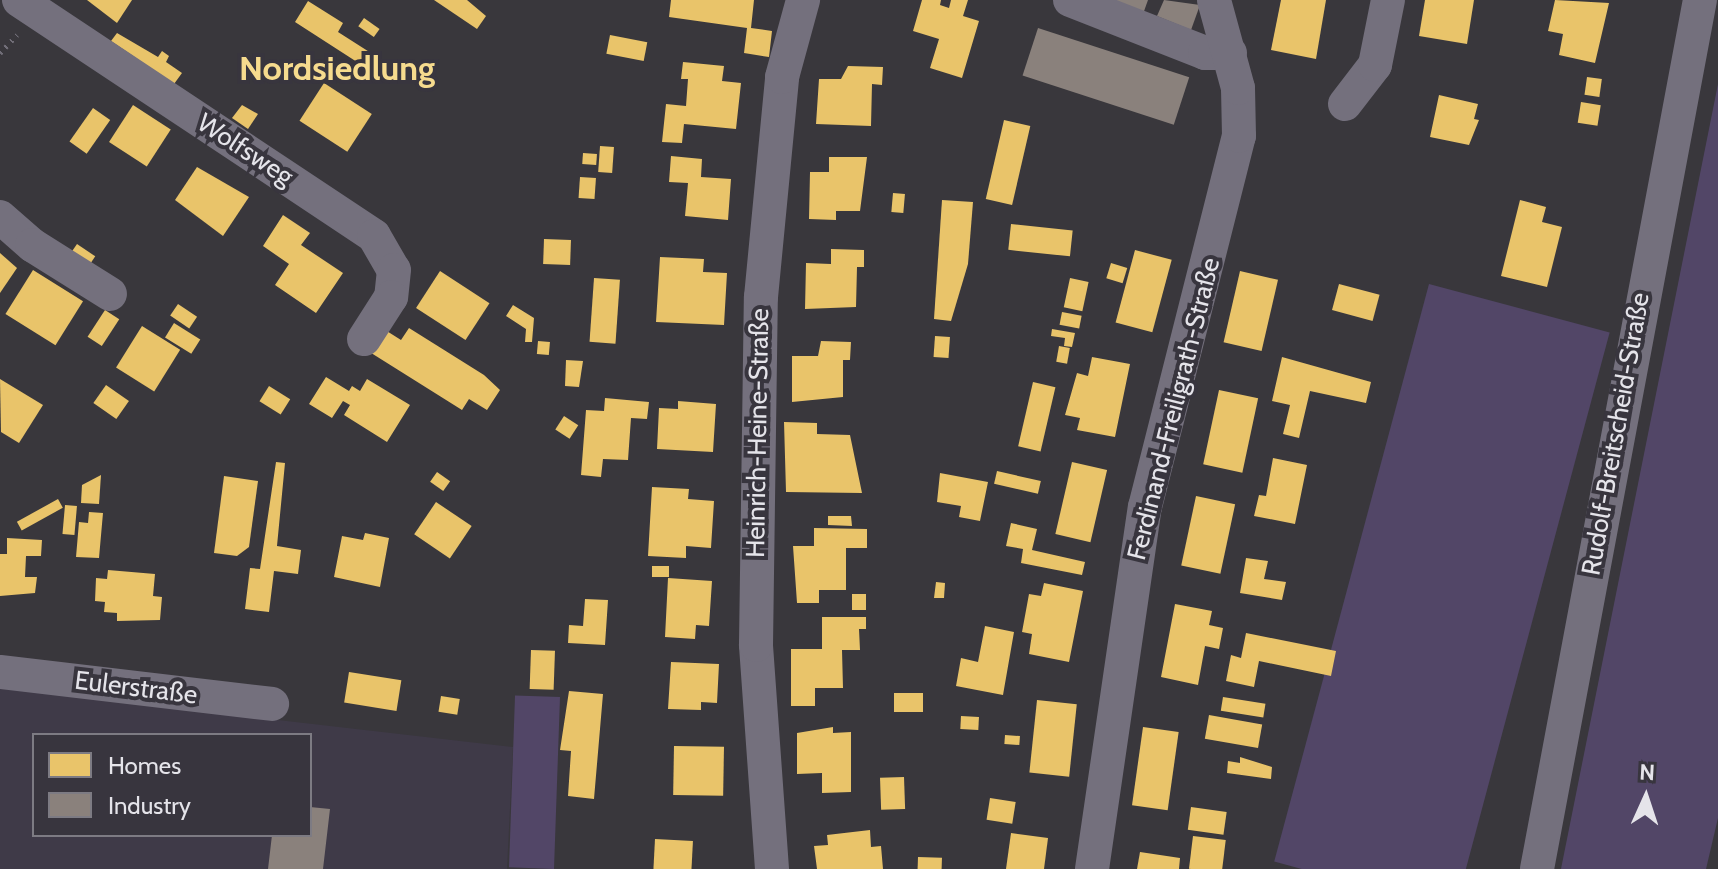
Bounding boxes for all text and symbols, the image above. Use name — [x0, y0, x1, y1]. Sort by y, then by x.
district label: Nordsiedlung — [239, 49, 435, 89]
street label: Wolfsweg — [191, 107, 299, 193]
street label: Ferdinand-Freiligrath-Straße — [1121, 255, 1227, 563]
street label: Rudolf-Breitscheid-Straße — [1576, 290, 1656, 578]
street label: Heinrich-Heine-Straße — [740, 308, 776, 558]
street label: Eulerstraße — [73, 665, 199, 711]
legend — [32, 733, 312, 837]
text: Homes — [108, 751, 181, 780]
north arrow — [1606, 757, 1686, 837]
text: N — [1639, 759, 1656, 786]
text: Industry — [108, 791, 191, 820]

